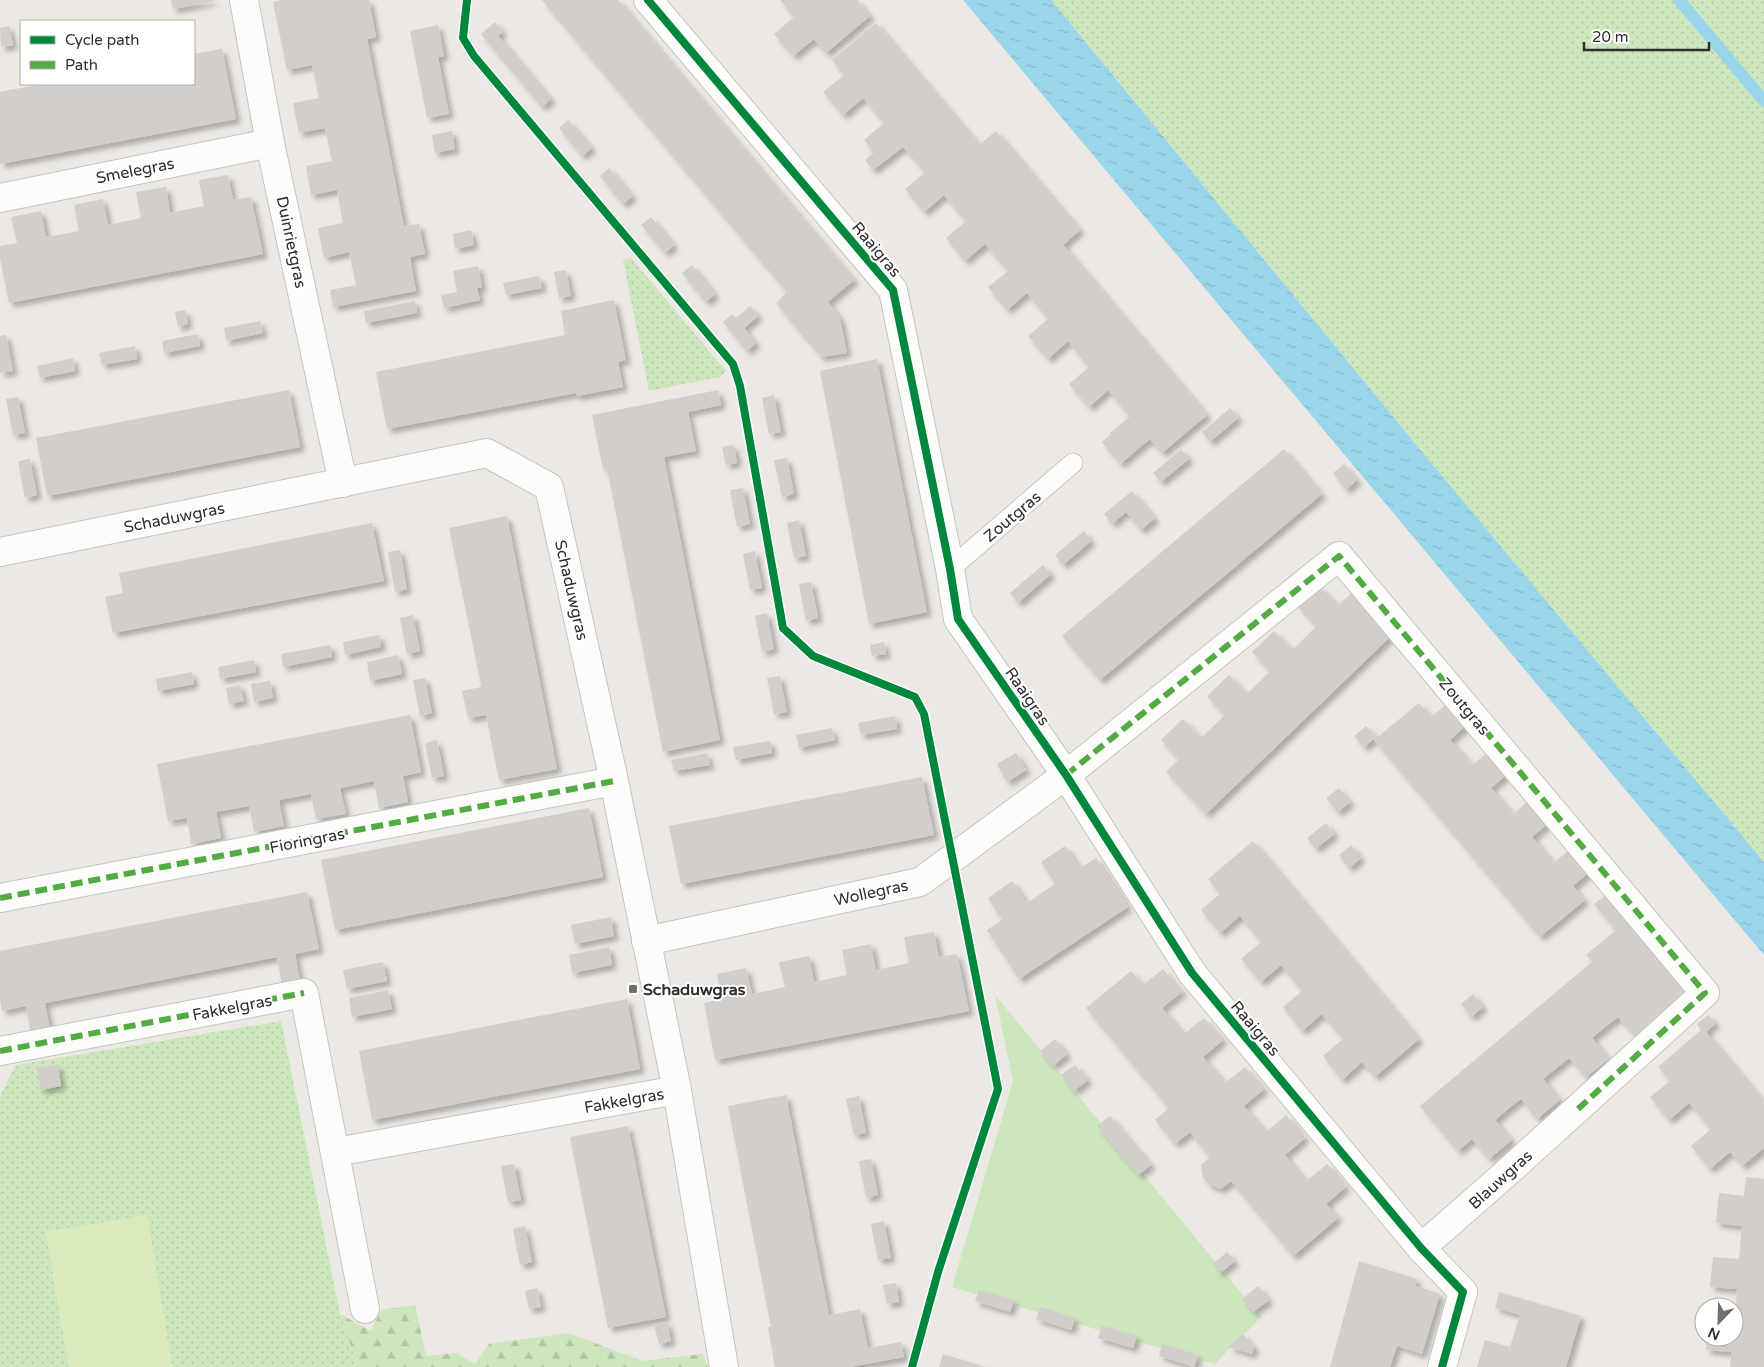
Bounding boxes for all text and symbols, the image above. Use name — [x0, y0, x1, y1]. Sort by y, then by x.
legend — [20, 20, 195, 85]
scale bar — [1584, 20, 1709, 52]
text: 20 m — [1592, 28, 1629, 46]
text: Cycle path — [65, 31, 139, 49]
text: Path — [65, 56, 98, 74]
street label: Smelegras — [94, 154, 176, 188]
street label: Duinrietgras — [272, 194, 311, 290]
street label: Raaigras — [847, 218, 905, 281]
street label: Zoutgras — [980, 487, 1045, 546]
street label: Schaduwgras — [122, 498, 226, 538]
street label: Schaduwgras — [550, 538, 592, 642]
street label: Raaigras — [1000, 663, 1054, 730]
street label: Zoutgras — [1435, 674, 1494, 739]
street label: Fioringras — [268, 824, 346, 858]
street label: Wollegras — [832, 875, 910, 911]
place label: Schaduwgras — [643, 980, 746, 1000]
marker: Schaduwgras — [627, 983, 639, 995]
street label: Fakkelgras — [191, 990, 274, 1026]
street label: Raaigras — [1226, 997, 1284, 1060]
street label: Fakkelgras — [583, 1084, 666, 1118]
street label: Blauwgras — [1465, 1146, 1537, 1214]
north arrow — [1694, 1297, 1744, 1347]
text: N — [1706, 1323, 1723, 1344]

